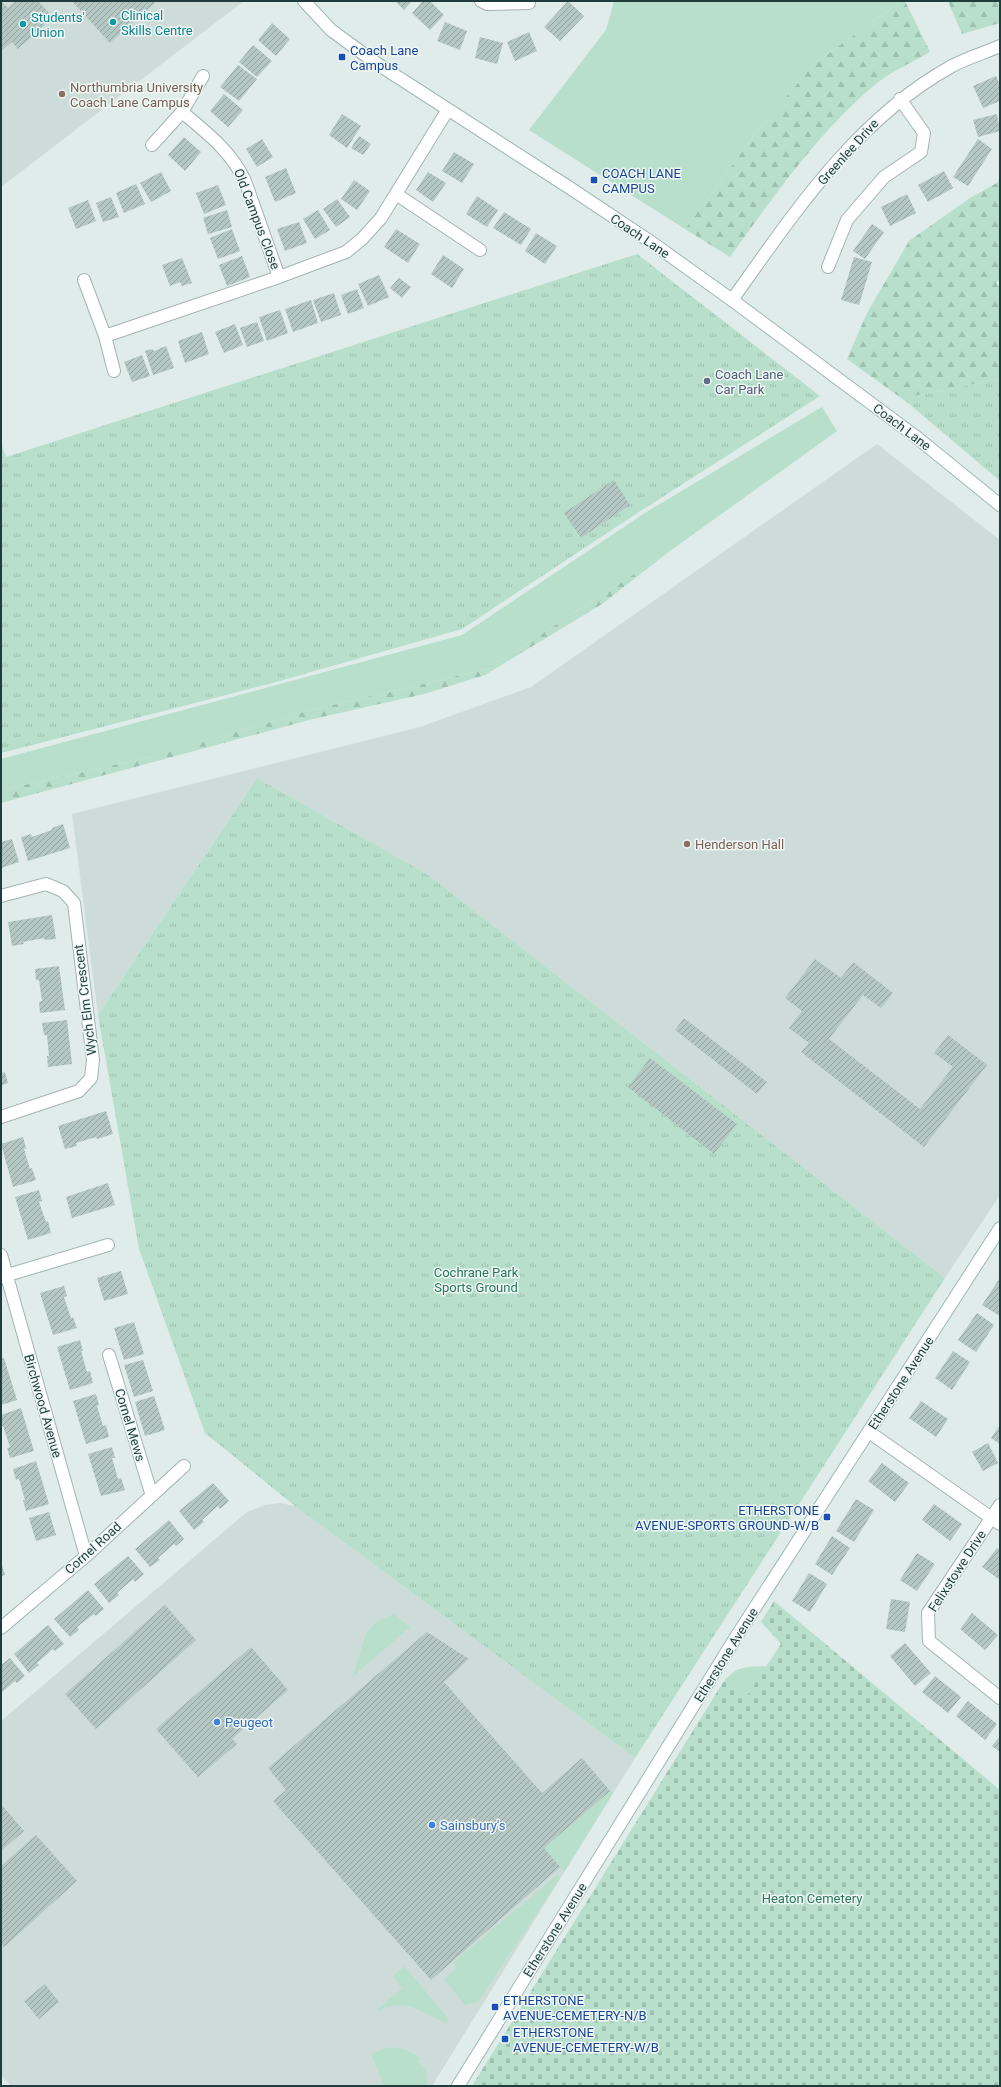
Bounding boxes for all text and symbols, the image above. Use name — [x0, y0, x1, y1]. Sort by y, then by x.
place label: Clinical Skills Centre — [121, 8, 193, 38]
place label: Students' Union — [31, 10, 85, 40]
marker: Clinical Skills Centre — [108, 17, 118, 27]
marker: Students' Union — [18, 19, 28, 29]
place label: Coach Lane Campus — [350, 43, 418, 73]
marker: Coach Lane Campus — [337, 52, 347, 62]
place label: Northumbria University Coach Lane Campus — [70, 80, 203, 110]
marker: Northumbria University Coach Lane Campus — [57, 89, 67, 99]
street label: Greenlee Drive — [814, 116, 882, 188]
place label: COACH LANE CAMPUS — [602, 166, 681, 196]
street label: Old Campus Close — [231, 167, 283, 272]
marker: COACH LANE CAMPUS — [589, 175, 599, 185]
street label: Coach Lane — [607, 211, 673, 261]
place label: Coach Lane Car Park — [715, 367, 783, 397]
marker: Coach Lane Car Park — [702, 376, 712, 386]
street label: Coach Lane — [870, 400, 934, 454]
place label: Henderson Hall — [695, 837, 784, 852]
marker: Henderson Hall — [682, 839, 692, 849]
street label: Wych Elm Crescent — [71, 944, 99, 1056]
park label: Cochrane Park Sports Ground — [434, 1265, 519, 1295]
street label: Etherstone Avenue — [865, 1333, 937, 1432]
street label: Birchwood Avenue — [21, 1352, 65, 1460]
street label: Cornel Mews — [112, 1387, 148, 1464]
place label: ETHERSTONE AVENUE-SPORTS GROUND-W/B — [635, 1503, 819, 1533]
marker: ETHERSTONE AVENUE-SPORTS GROUND-W/B — [822, 1512, 832, 1522]
street label: Cornel Road — [62, 1519, 124, 1577]
street label: Felixstowe Drive — [925, 1527, 989, 1615]
street label: Etherstone Avenue — [691, 1605, 761, 1705]
place label: Peugeot — [225, 1715, 273, 1730]
marker: Peugeot — [212, 1717, 222, 1727]
place label: Sainsbury's — [440, 1818, 506, 1833]
marker: Sainsbury's — [427, 1820, 437, 1830]
street label: Etherstone Avenue — [520, 1880, 590, 1980]
park label: Heaton Cemetery — [762, 1891, 862, 1906]
place label: ETHERSTONE AVENUE-CEMETERY-N/B — [503, 1993, 647, 2023]
marker: ETHERSTONE AVENUE-CEMETERY-N/B — [490, 2002, 500, 2012]
place label: ETHERSTONE AVENUE-CEMETERY-W/B — [513, 2025, 659, 2055]
marker: ETHERSTONE AVENUE-CEMETERY-W/B — [500, 2034, 510, 2044]

